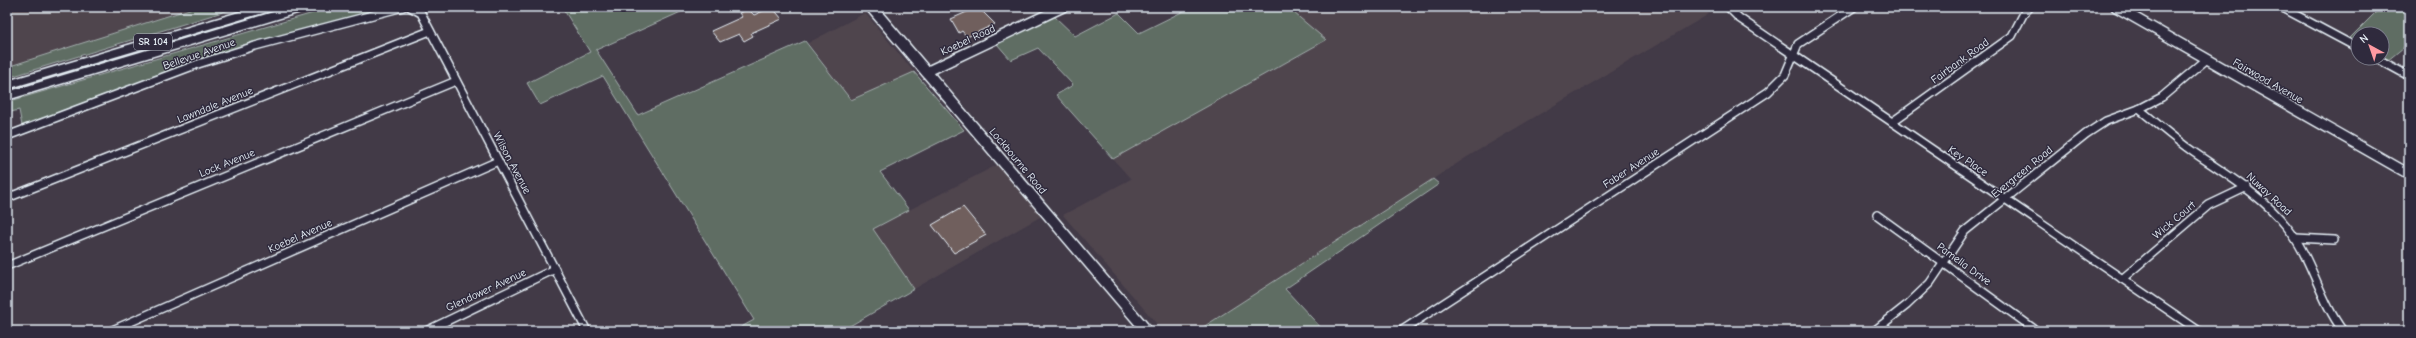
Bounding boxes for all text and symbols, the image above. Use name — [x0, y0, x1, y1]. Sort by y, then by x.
street label: Koebel Road — [939, 22, 998, 58]
north arrow — [2350, 26, 2390, 66]
text: N — [2357, 31, 2371, 46]
road number: SR 104 — [134, 34, 172, 50]
street label: Bellevue Avenue — [161, 35, 237, 72]
street label: Fairbank Road — [1928, 35, 1992, 86]
street label: Fairwood Avenue — [2230, 56, 2306, 107]
street label: Lawndale Avenue — [175, 84, 255, 126]
street label: Lockbourne Road — [987, 125, 1050, 197]
street label: Wilson Avenue — [490, 130, 534, 197]
street label: Key Place — [1946, 143, 1991, 179]
street label: Evergreen Road — [1989, 143, 2055, 201]
street label: Faber Avenue — [1600, 145, 1662, 191]
street label: Lock Avenue — [197, 146, 257, 180]
street label: Nuway Road — [2244, 170, 2294, 218]
street label: Wick Court — [2150, 198, 2199, 242]
street label: Koebel Avenue — [266, 216, 334, 256]
street label: Pamella Drive — [1934, 240, 1994, 288]
street label: Glendower Avenue — [444, 266, 529, 314]

